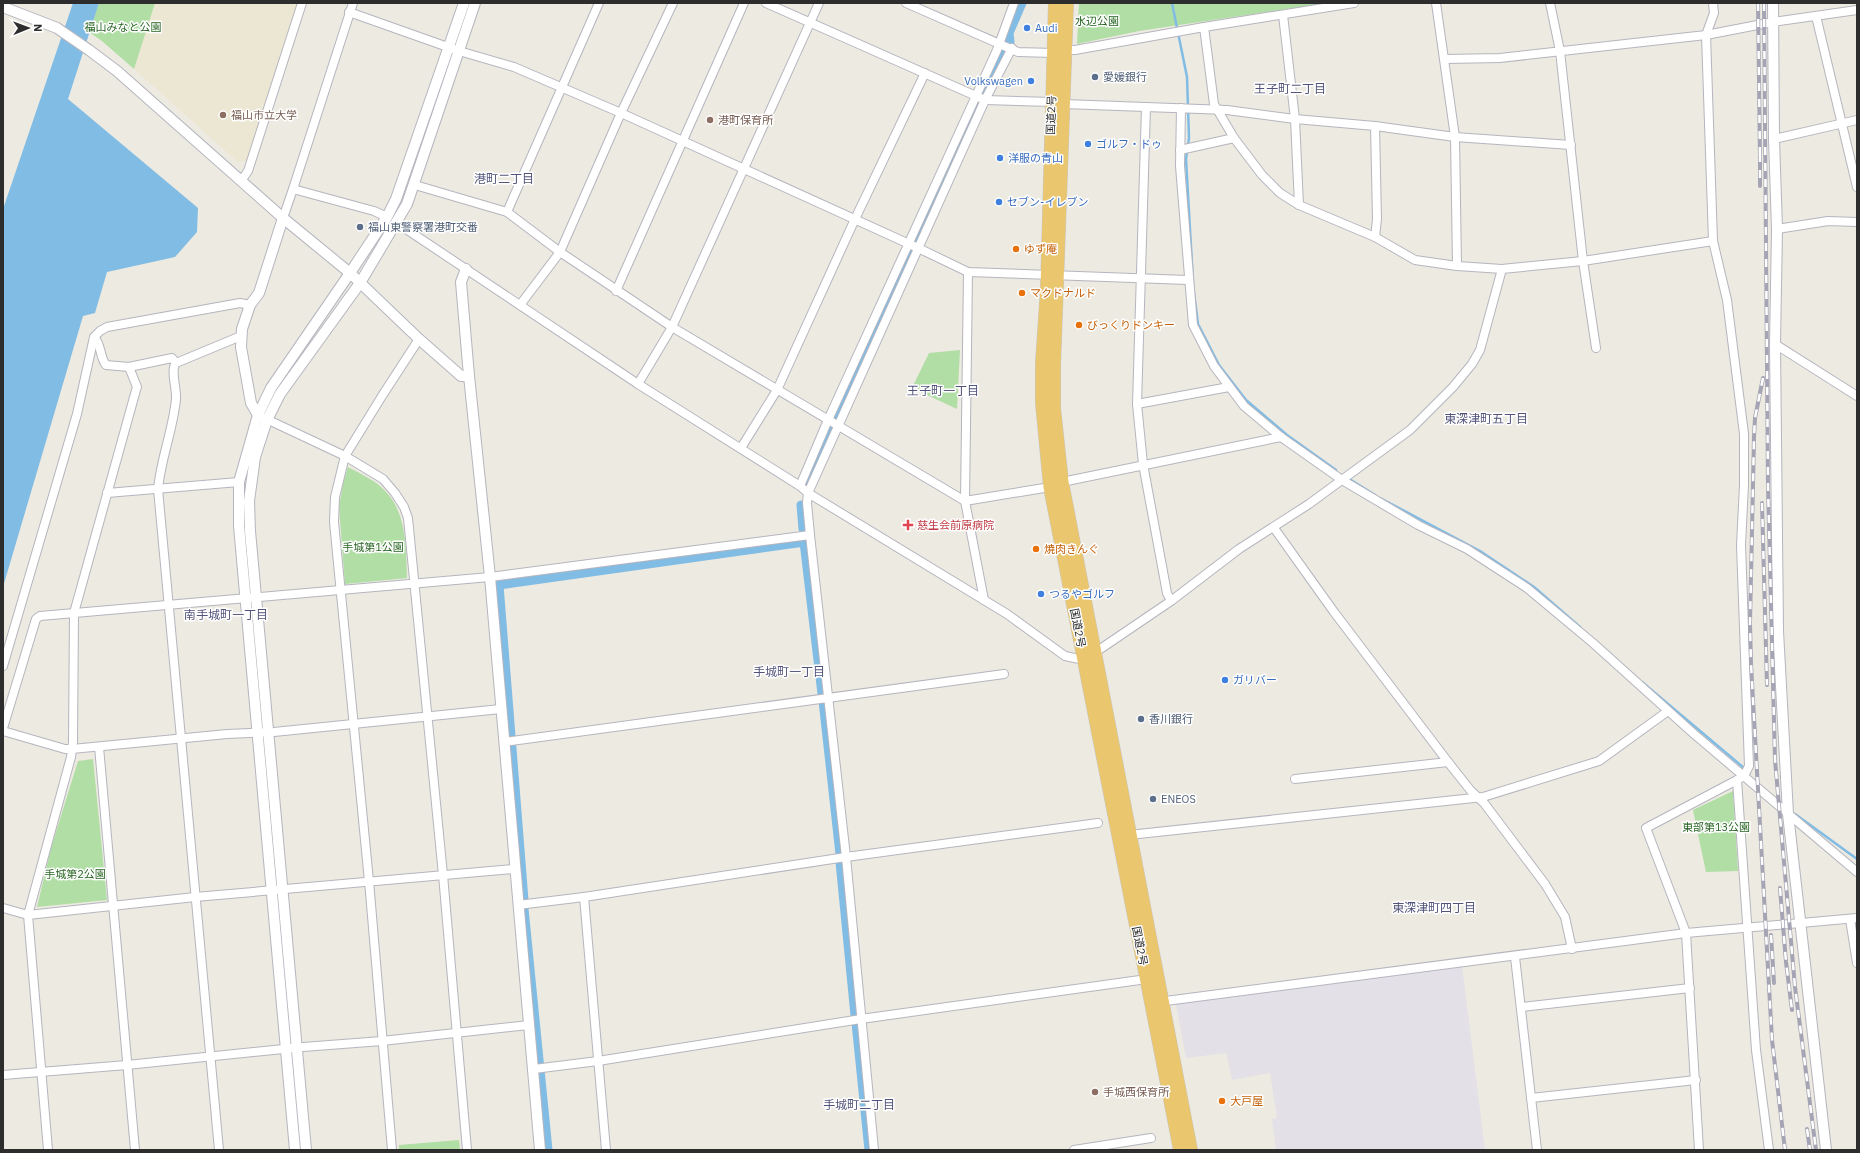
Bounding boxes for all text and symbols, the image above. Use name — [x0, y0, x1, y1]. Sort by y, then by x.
north arrow — [8, 8, 48, 48]
park label: 水辺公園 — [1075, 14, 1119, 28]
park label: 福山みなと公園 — [85, 20, 162, 34]
place label: Audi — [1035, 21, 1057, 35]
marker: Audi — [1022, 23, 1032, 33]
text: N — [31, 24, 45, 32]
place label: 愛媛銀行 — [1103, 70, 1147, 84]
marker: 愛媛銀行 — [1090, 72, 1100, 82]
place label: Volkswagen — [964, 74, 1023, 88]
marker: Volkswagen — [1026, 76, 1036, 86]
district label: 王子町二丁目 — [1254, 81, 1326, 96]
street label: 国道2号 — [1043, 95, 1059, 135]
place label: 福山市立大学 — [231, 108, 297, 122]
marker: 福山市立大学 — [218, 110, 228, 120]
place label: 港町保育所 — [718, 113, 774, 127]
marker: 港町保育所 — [705, 115, 715, 125]
place label: ゴルフ・ドゥ — [1096, 137, 1162, 151]
marker: ゴルフ・ドゥ — [1083, 139, 1093, 149]
place label: 洋服の青山 — [1008, 151, 1063, 165]
marker: 洋服の青山 — [995, 153, 1005, 163]
district label: 港町二丁目 — [474, 171, 534, 186]
place label: セブン-イレブン — [1007, 195, 1088, 209]
marker: セブン-イレブン — [994, 197, 1004, 207]
place label: 福山東警察署港町交番 — [368, 220, 478, 234]
marker: 福山東警察署港町交番 — [355, 222, 365, 232]
place label: ゆず庵 — [1024, 242, 1057, 256]
marker: ゆず庵 — [1011, 244, 1021, 254]
place label: マクドナルド — [1030, 286, 1096, 300]
marker: マクドナルド — [1017, 288, 1027, 298]
place label: びっくりドンキー — [1087, 318, 1175, 332]
marker: びっくりドンキー — [1074, 320, 1084, 330]
district label: 王子町一丁目 — [907, 383, 979, 398]
district label: 東深津町五丁目 — [1444, 411, 1528, 426]
place label: 慈生会前原病院 — [917, 518, 994, 532]
marker: 慈生会前原病院 — [902, 519, 914, 531]
park label: 手城第1公園 — [342, 540, 404, 554]
place label: 焼肉きんぐ — [1044, 542, 1099, 556]
marker: 焼肉きんぐ — [1031, 544, 1041, 554]
place label: つるやゴルフ — [1049, 587, 1115, 601]
marker: つるやゴルフ — [1036, 589, 1046, 599]
district label: 南手城町一丁目 — [184, 607, 268, 622]
street label: 国道2号 — [1067, 607, 1089, 649]
district label: 手城町一丁目 — [753, 664, 825, 679]
place label: ガリバー — [1233, 673, 1277, 687]
marker: ガリバー — [1220, 675, 1230, 685]
place label: 香川銀行 — [1149, 712, 1193, 726]
marker: 香川銀行 — [1136, 714, 1146, 724]
place label: ENEOS — [1161, 792, 1196, 806]
marker: ENEOS — [1148, 794, 1158, 804]
park label: 東部第13公園 — [1682, 820, 1750, 834]
park label: 手城第2公園 — [44, 867, 106, 881]
district label: 東深津町四丁目 — [1392, 900, 1476, 915]
street label: 国道2号 — [1129, 925, 1151, 967]
place label: 手城西保育所 — [1103, 1085, 1170, 1099]
marker: 手城西保育所 — [1090, 1087, 1100, 1097]
place label: 大戸屋 — [1230, 1094, 1263, 1108]
marker: 大戸屋 — [1217, 1096, 1227, 1106]
district label: 手城町二丁目 — [823, 1097, 895, 1112]

